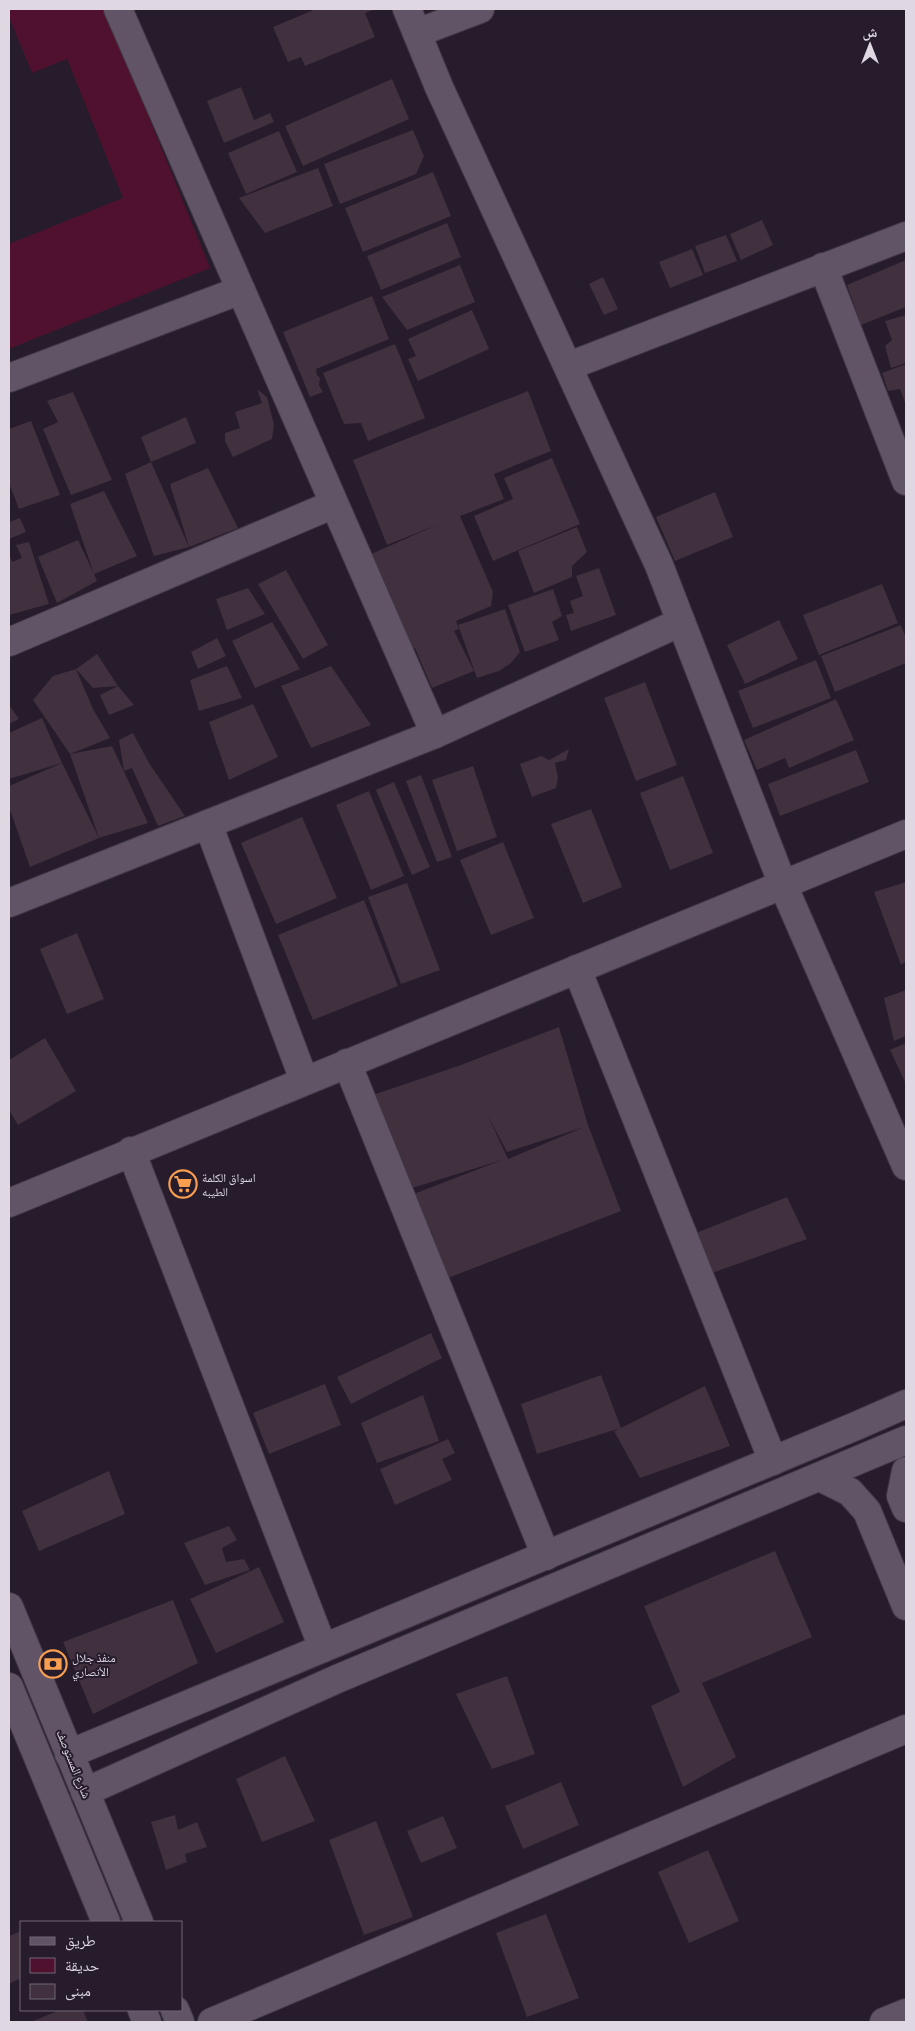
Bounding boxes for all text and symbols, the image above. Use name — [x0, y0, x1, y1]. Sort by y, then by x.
north arrow — [845, 20, 895, 70]
text: ش — [863, 22, 878, 41]
supermarket icon: اسواق الكلمة الطيبه — [168, 1169, 198, 1199]
place label: اسواق الكلمة الطيبه — [202, 1169, 256, 1200]
bank icon: منفذ جلال الأنصاري — [38, 1649, 68, 1679]
place label: منفذ جلال الأنصاري — [72, 1649, 116, 1682]
street label: شارع المستوصف — [53, 1727, 96, 1801]
legend — [20, 1921, 182, 2011]
text: طريق — [65, 1930, 96, 1951]
text: حديقة — [65, 1955, 100, 1976]
text: مبنى — [65, 1980, 91, 2001]

